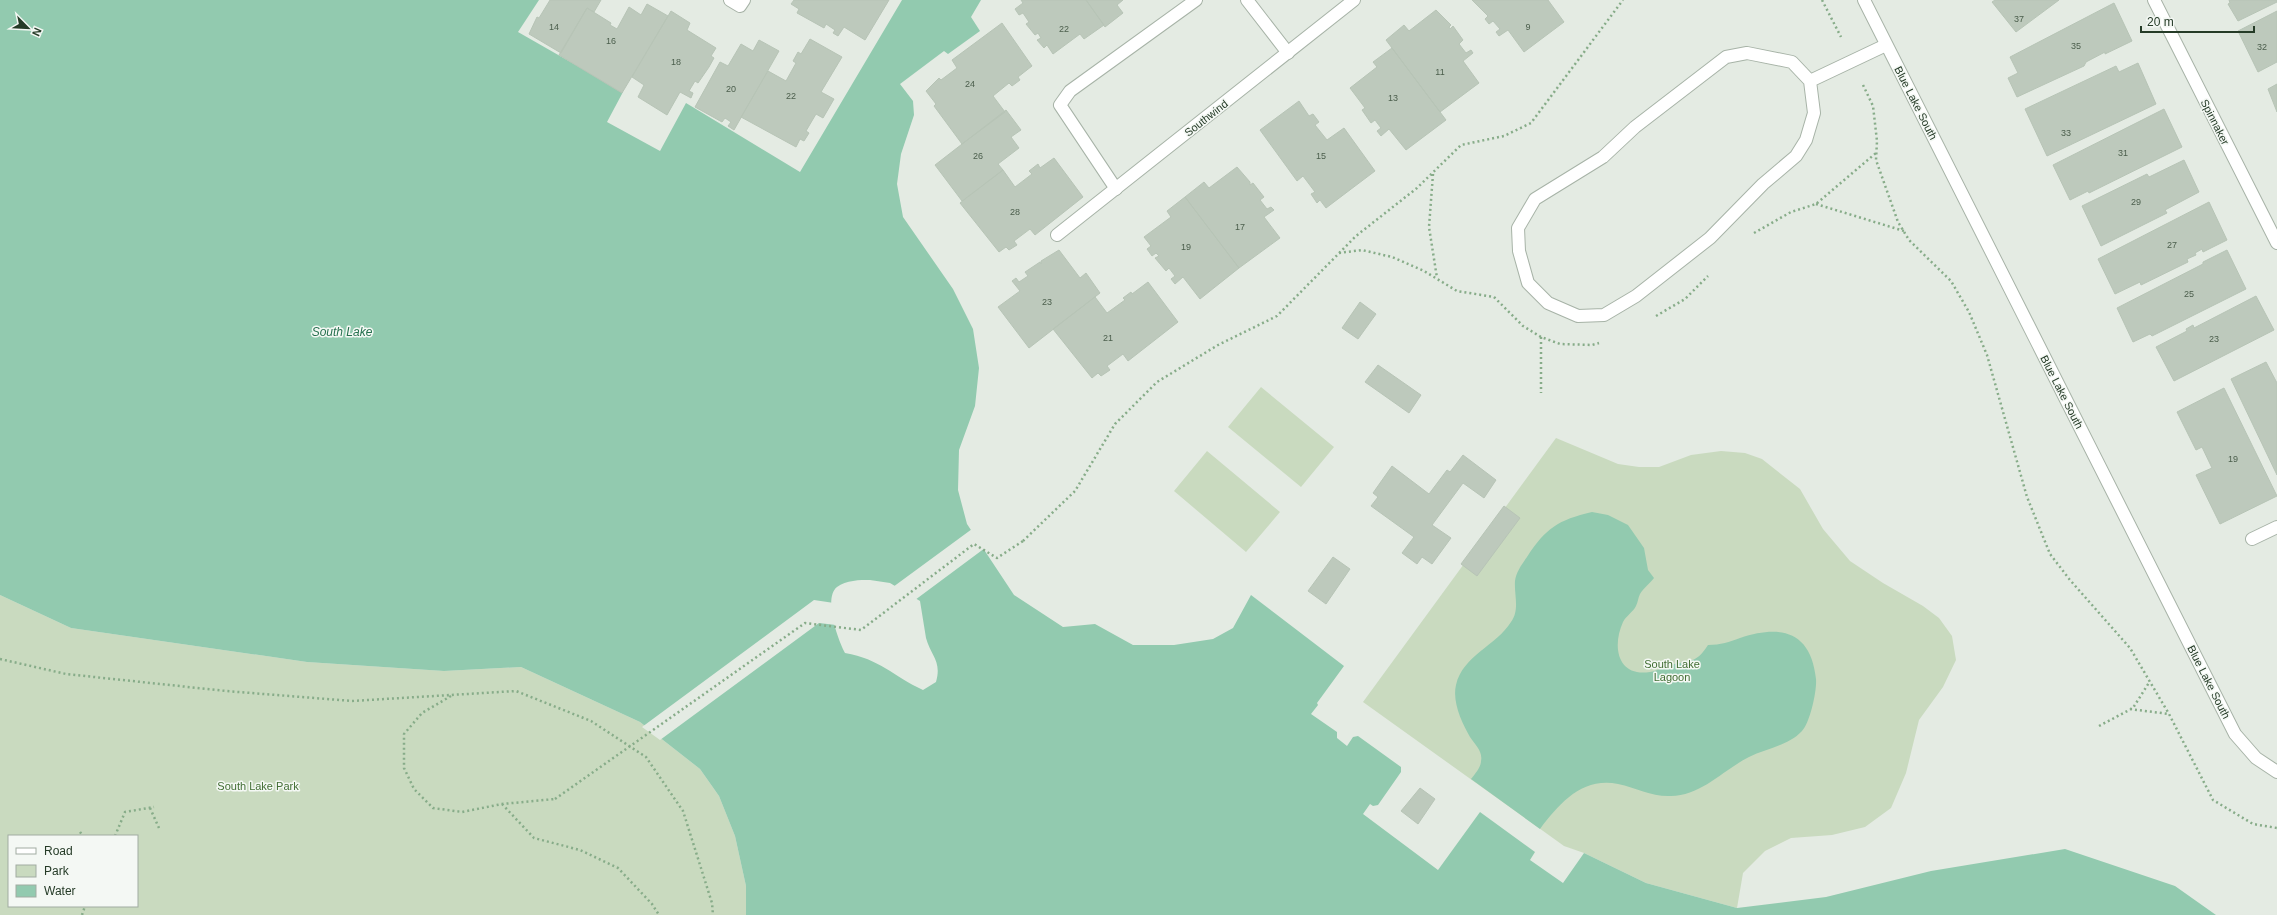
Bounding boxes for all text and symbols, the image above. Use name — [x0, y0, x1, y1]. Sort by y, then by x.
north arrow — [8, 8, 48, 48]
scale bar — [2141, 8, 2254, 34]
house number: 37 — [2014, 14, 2024, 24]
text: 20 m — [2147, 15, 2174, 29]
house number: 14 — [549, 22, 559, 32]
house number: 9 — [1525, 22, 1531, 32]
house number: 22 — [1059, 24, 1069, 34]
text: N — [30, 26, 44, 38]
house number: 16 — [606, 36, 616, 46]
house number: 35 — [2071, 41, 2081, 51]
house number: 32 — [2257, 42, 2267, 52]
house number: 18 — [671, 57, 681, 67]
street label: Blue Lake South — [1892, 64, 1940, 142]
house number: 11 — [1435, 67, 1445, 77]
house number: 24 — [965, 79, 975, 89]
house number: 20 — [726, 84, 736, 94]
house number: 22 — [786, 91, 796, 101]
house number: 13 — [1388, 93, 1398, 103]
street label: Southwind — [1182, 97, 1230, 139]
street label: Spinnaker — [2198, 97, 2232, 147]
house number: 33 — [2061, 128, 2071, 138]
house number: 31 — [2118, 148, 2128, 158]
house number: 26 — [973, 151, 983, 161]
house number: 15 — [1316, 151, 1326, 161]
house number: 29 — [2131, 197, 2141, 207]
house number: 28 — [1010, 207, 1020, 217]
house number: 17 — [1235, 222, 1245, 232]
house number: 27 — [2167, 240, 2177, 250]
house number: 19 — [1181, 242, 1191, 252]
house number: 25 — [2184, 289, 2194, 299]
house number: 23 — [1042, 297, 1052, 307]
water label: South Lake — [312, 325, 373, 339]
house number: 21 — [1103, 333, 1113, 343]
house number: 23 — [2209, 334, 2219, 344]
street label: Blue Lake South — [2038, 353, 2086, 431]
house number: 19 — [2228, 454, 2238, 464]
street label: Blue Lake South — [2185, 643, 2233, 721]
park label: South Lake Lagoon — [1644, 658, 1700, 683]
park label: South Lake Park — [217, 780, 299, 792]
legend — [8, 835, 138, 907]
text: Road — [44, 844, 73, 858]
text: Park — [44, 864, 70, 878]
text: Water — [44, 884, 76, 898]

